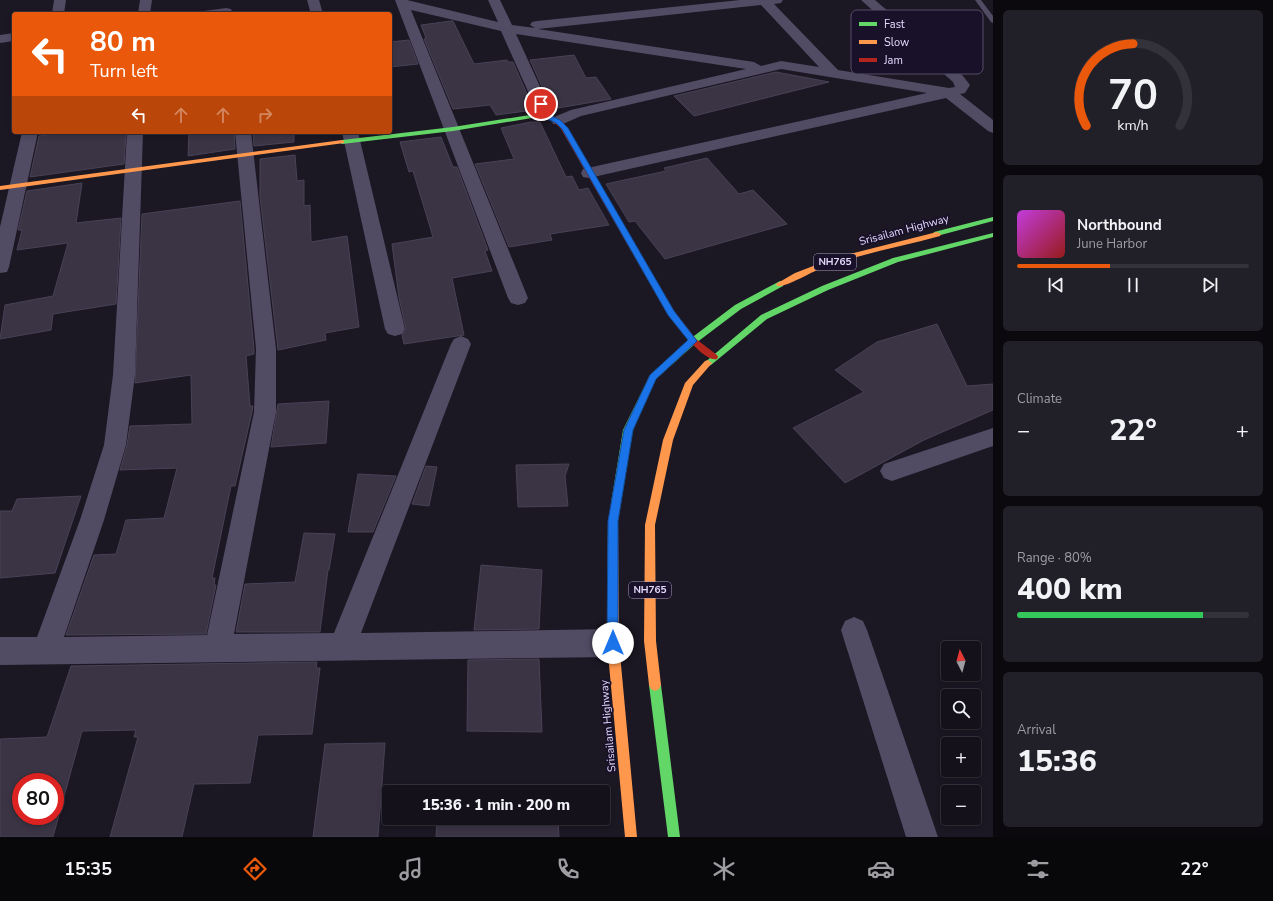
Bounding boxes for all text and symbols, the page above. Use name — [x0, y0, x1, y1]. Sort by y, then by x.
legend — [851, 10, 983, 74]
text: Fast — [884, 17, 905, 32]
text: 80 m — [90, 23, 156, 61]
icon: left — [24, 28, 76, 80]
text: Slow — [884, 35, 909, 50]
text: Jam — [883, 53, 903, 68]
text: Turn left — [90, 59, 158, 83]
text: 70 — [1108, 67, 1158, 124]
pin — [524, 87, 558, 121]
icon: arrive — [530, 93, 552, 115]
icon: left — [128, 104, 150, 126]
icon: ahead — [170, 104, 192, 126]
icon: ahead — [212, 104, 234, 126]
icon: right — [254, 104, 276, 126]
text: km/h — [1117, 115, 1149, 134]
street label: Srisailam Highway — [857, 211, 951, 249]
text: Northbound — [1077, 215, 1162, 235]
text: June Harbor — [1077, 235, 1147, 253]
road number: NH765 — [814, 254, 856, 270]
icon: previous — [1045, 274, 1067, 296]
icon: pause — [1122, 274, 1144, 296]
icon: next — [1199, 274, 1221, 296]
text: Climate — [1017, 390, 1062, 408]
text: 22° — [1109, 410, 1157, 451]
text: − — [1017, 416, 1030, 446]
text: + — [1236, 416, 1249, 446]
text: Range · 80% — [1017, 549, 1092, 567]
text: 400 km — [1017, 569, 1123, 610]
road number: NH765 — [629, 582, 671, 598]
position arrow — [592, 622, 634, 664]
north arrow — [941, 641, 981, 681]
map controls — [941, 641, 981, 825]
street label: Srisailam Highway — [596, 679, 619, 773]
button: search — [941, 689, 981, 729]
text: Arrival — [1017, 721, 1056, 739]
button: + — [941, 737, 981, 777]
text: 15:36 — [1017, 741, 1097, 782]
speed limit sign: 80 — [12, 773, 64, 825]
button: − — [941, 785, 981, 825]
text: 15:36 · 1 min · 200 m — [422, 795, 570, 815]
icon: directions — [241, 855, 269, 883]
icon: music — [397, 855, 425, 883]
icon: phone — [554, 855, 582, 883]
icon: climate — [710, 855, 738, 883]
icon: car — [867, 855, 895, 883]
icon: filters — [1024, 855, 1052, 883]
text: 15:35 — [64, 857, 112, 881]
text: 22° — [1180, 857, 1209, 881]

